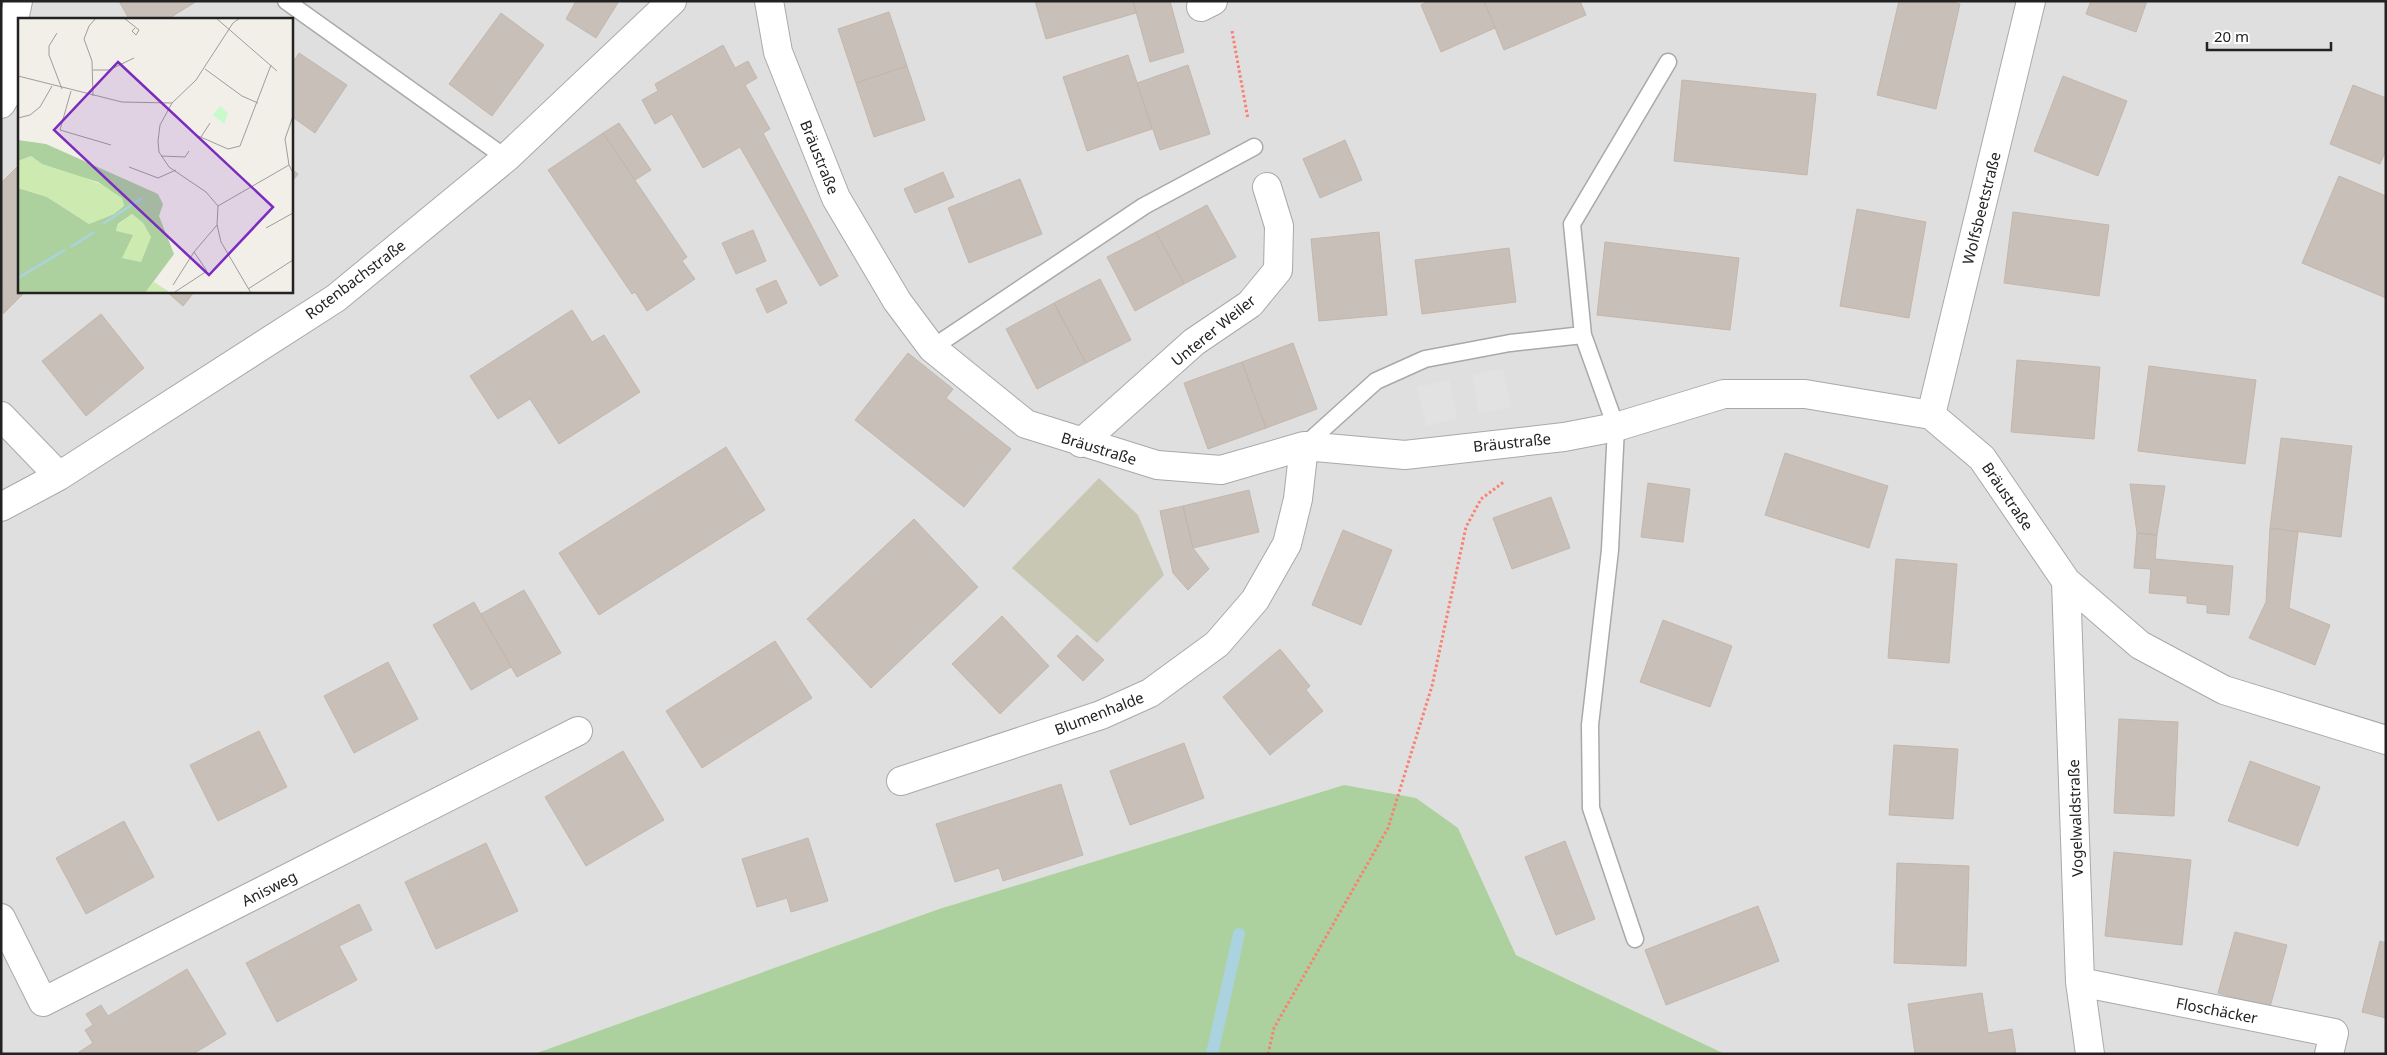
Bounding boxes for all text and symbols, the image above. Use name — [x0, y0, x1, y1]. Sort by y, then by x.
inset map — [18, 18, 292, 292]
scale bar — [2207, 20, 2331, 52]
text: 20 m — [2214, 26, 2249, 46]
street label: Bräustraße — [796, 117, 844, 197]
street label: Wolfsbeetstraße — [1957, 150, 2005, 266]
street label: Rotenbachstraße — [301, 235, 409, 323]
street label: Unterer Weiler — [1167, 290, 1259, 370]
street label: Bräustraße — [1059, 427, 1139, 469]
street label: Bräustraße — [1472, 428, 1552, 456]
street label: Bräustraße — [1978, 458, 2038, 534]
street label: Blumenhalde — [1052, 687, 1146, 739]
street label: Vogelwaldstraße — [2063, 759, 2087, 877]
street label: Anisweg — [238, 866, 300, 910]
street label: Floschäcker — [2175, 992, 2259, 1028]

